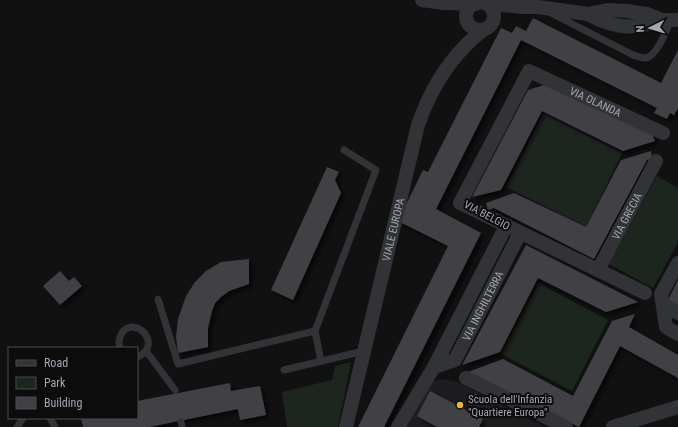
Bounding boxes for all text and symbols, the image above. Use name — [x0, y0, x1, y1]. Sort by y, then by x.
north arrow — [630, 8, 670, 48]
text: N — [634, 25, 647, 33]
street label: VIA OLANDA — [567, 85, 624, 120]
street label: VIA GRECIA — [609, 190, 645, 242]
street label: VIALE EUROPA — [380, 196, 408, 262]
street label: VIA BELGIO — [462, 198, 512, 233]
street label: VIA INGHILTERRA — [460, 268, 507, 343]
legend — [8, 347, 138, 419]
text: Road — [44, 356, 68, 370]
text: Park — [44, 376, 66, 390]
place label: Scuola dell'Infanzia "Quartiere Europa" — [468, 393, 552, 419]
text: Building — [44, 396, 82, 410]
marker: Scuola dell'Infanzia "Quartiere Europa" — [455, 400, 465, 410]

